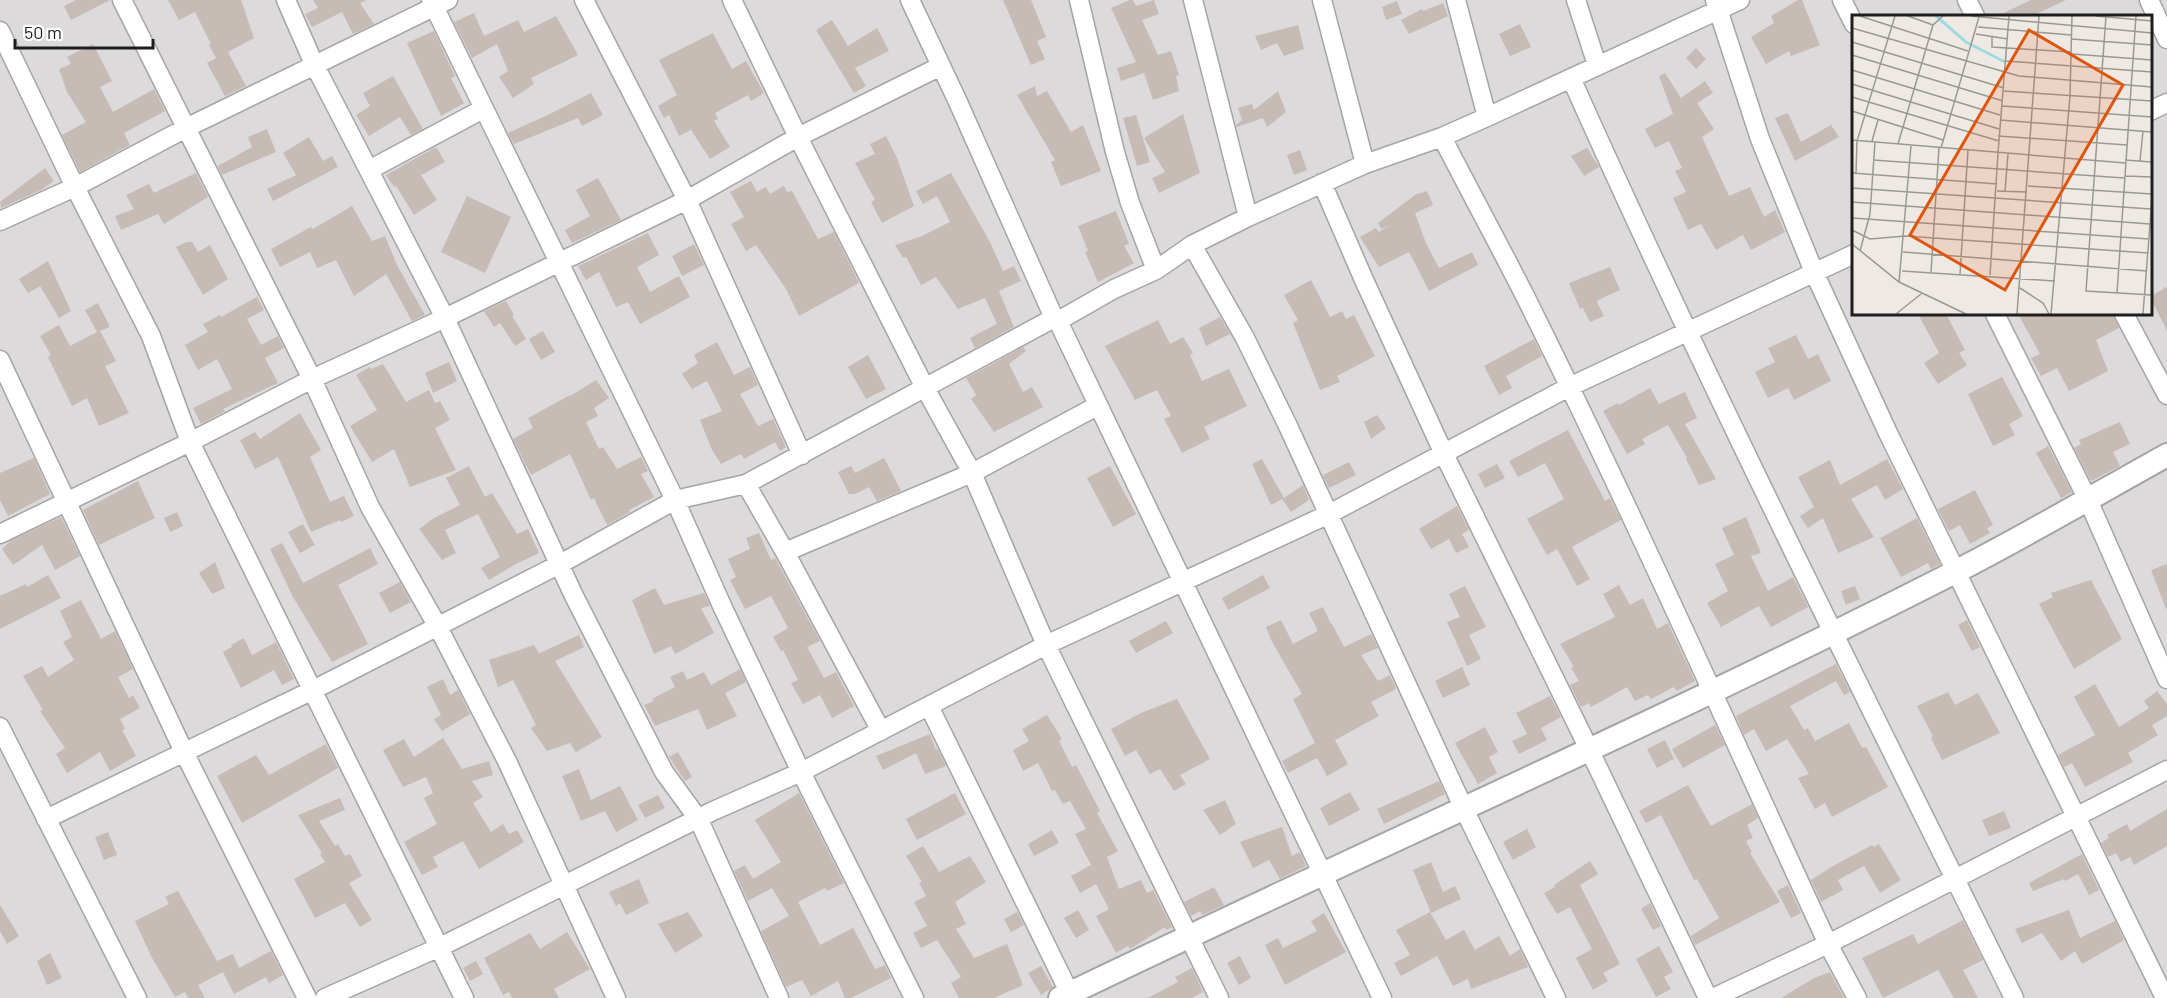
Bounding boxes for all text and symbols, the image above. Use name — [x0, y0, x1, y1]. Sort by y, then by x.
scale bar — [15, 12, 153, 50]
inset map — [1852, 15, 2152, 315]
text: 50 m — [24, 21, 62, 43]

